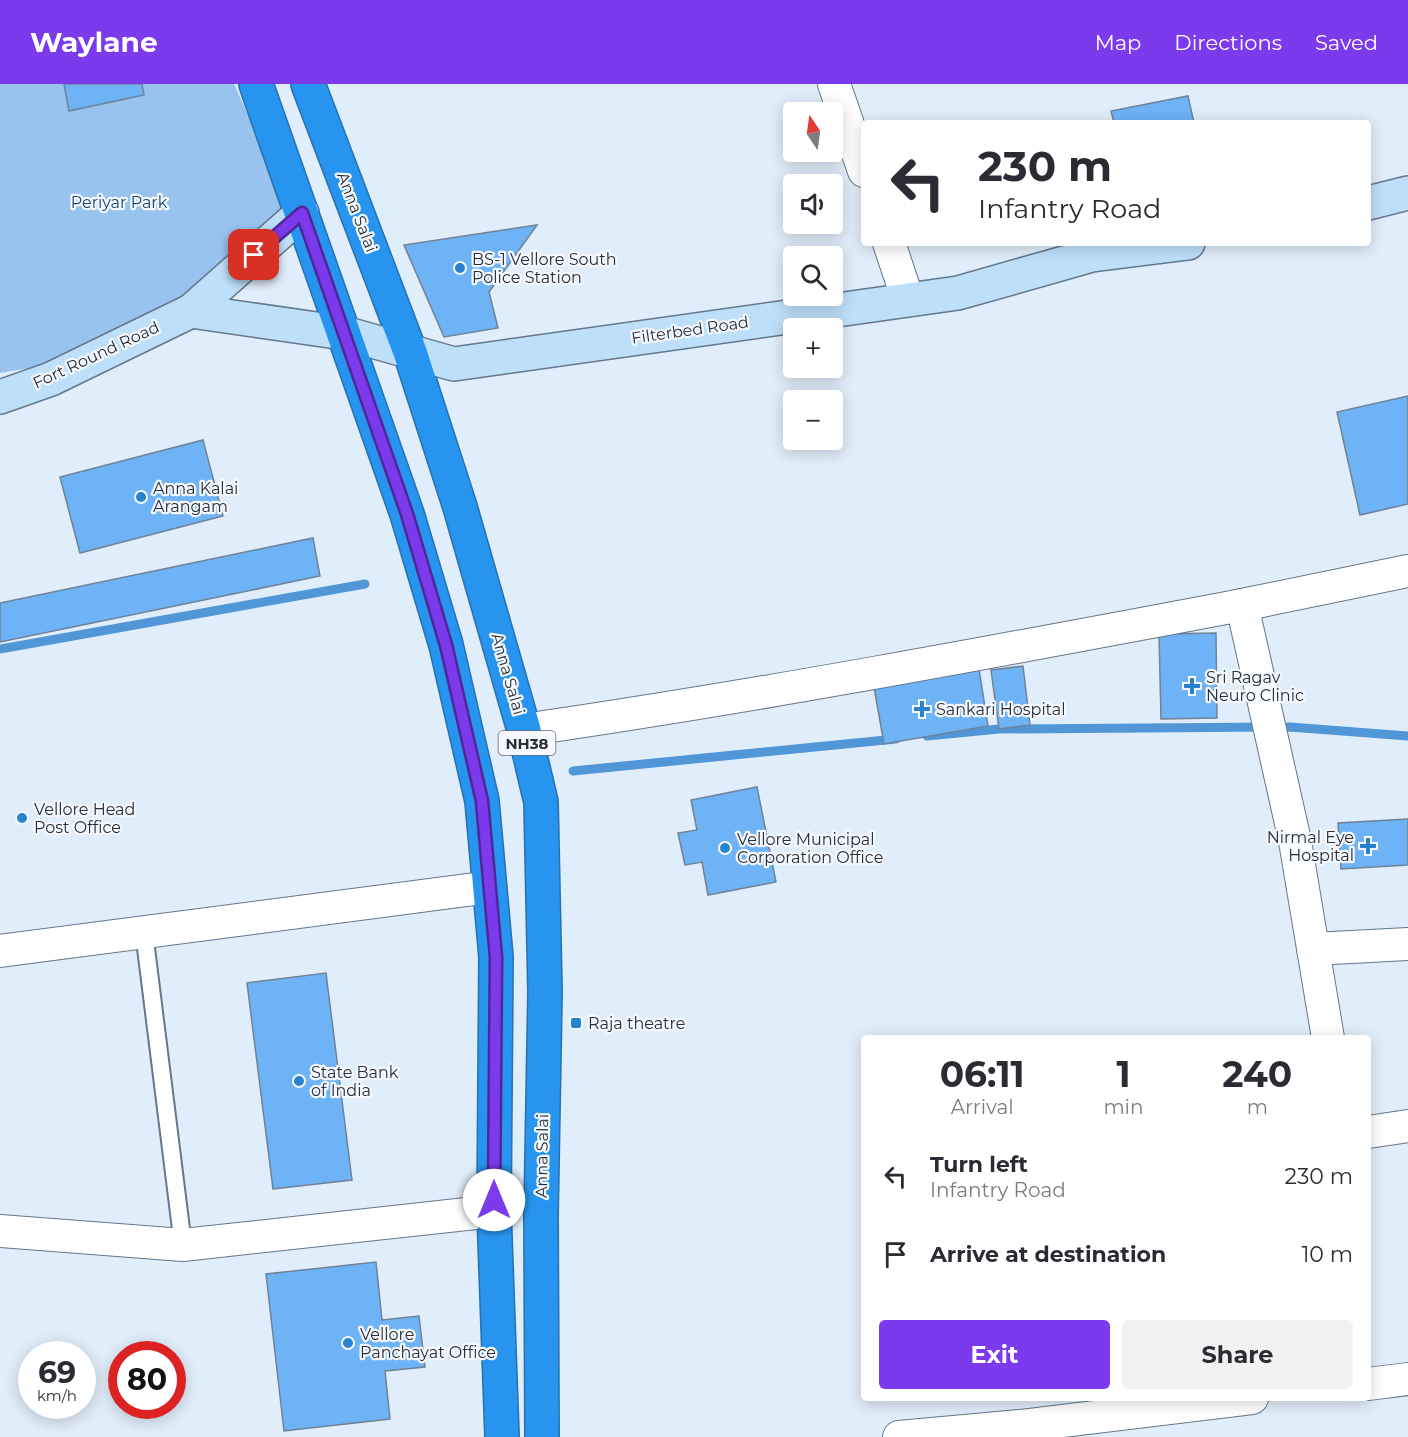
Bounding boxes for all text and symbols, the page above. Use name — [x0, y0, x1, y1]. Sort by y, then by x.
text: Waylane — [30, 25, 158, 59]
text: Map — [1095, 30, 1141, 55]
text: Directions — [1174, 30, 1282, 55]
text: Saved — [1315, 30, 1378, 55]
north arrow — [783, 102, 843, 162]
map controls — [783, 102, 843, 450]
text: 230 m — [978, 140, 1112, 192]
icon: left — [879, 144, 957, 222]
street label: Anna Salai — [333, 169, 381, 255]
button: sound — [783, 174, 843, 234]
text: Infantry Road — [978, 192, 1161, 225]
park label: Periyar Park — [71, 193, 168, 212]
pin — [228, 229, 279, 280]
icon: arrive — [237, 238, 270, 271]
button: search — [783, 246, 843, 306]
place label: BS-1 Vellore South Police Station — [472, 250, 617, 287]
marker: BS-1 Vellore South Police Station — [453, 261, 467, 275]
street label: Filterbed Road — [630, 312, 750, 348]
street label: Fort Round Road — [30, 317, 162, 393]
button: + — [783, 318, 843, 378]
button: − — [783, 390, 843, 450]
place label: Anna Kalai Arangam — [153, 479, 238, 516]
marker: Anna Kalai Arangam — [134, 490, 148, 504]
street label: Anna Salai — [487, 631, 529, 717]
place label: Sri Ragav Neuro Clinic — [1206, 668, 1304, 705]
marker: Sri Ragav Neuro Clinic — [1183, 677, 1201, 695]
marker: Sankari Hospital — [913, 700, 931, 718]
place label: Sankari Hospital — [936, 700, 1066, 719]
road number: NH38 — [498, 731, 556, 755]
place label: Vellore Head Post Office — [34, 800, 135, 837]
marker: Vellore Head Post Office — [15, 811, 29, 825]
place label: Nirmal Eye Hospital — [1267, 828, 1354, 865]
place label: Vellore Municipal Corporation Office — [737, 830, 883, 867]
marker: Nirmal Eye Hospital — [1359, 837, 1377, 855]
marker: Vellore Municipal Corporation Office — [718, 841, 732, 855]
place label: Raja theatre — [588, 1014, 686, 1033]
marker: Raja theatre — [569, 1016, 583, 1030]
text: 06:11 — [940, 1052, 1025, 1096]
text: 1 — [1116, 1052, 1131, 1096]
text: 240 — [1222, 1052, 1292, 1096]
place label: State Bank of India — [311, 1063, 399, 1100]
marker: State Bank of India — [292, 1074, 306, 1088]
text: Arrival — [951, 1095, 1014, 1119]
text: min — [1103, 1095, 1144, 1119]
text: m — [1247, 1095, 1268, 1119]
street label: Anna Salai — [532, 1114, 552, 1198]
text: Turn left — [930, 1151, 1028, 1178]
icon: left — [879, 1160, 912, 1193]
text: 230 m — [1284, 1163, 1353, 1190]
position arrow — [462, 1168, 526, 1232]
text: Infantry Road — [930, 1178, 1066, 1202]
icon: arrive — [879, 1238, 912, 1271]
text: Arrive at destination — [930, 1241, 1166, 1268]
text: 10 m — [1301, 1241, 1353, 1268]
button: Exit — [879, 1320, 1110, 1389]
button: Share — [1122, 1320, 1353, 1389]
place label: Vellore Panchayat Office — [360, 1325, 496, 1362]
marker: Vellore Panchayat Office — [341, 1336, 355, 1350]
speed limit sign: 80 — [108, 1341, 186, 1419]
text: 69 — [38, 1354, 76, 1391]
text: km/h — [37, 1386, 77, 1405]

